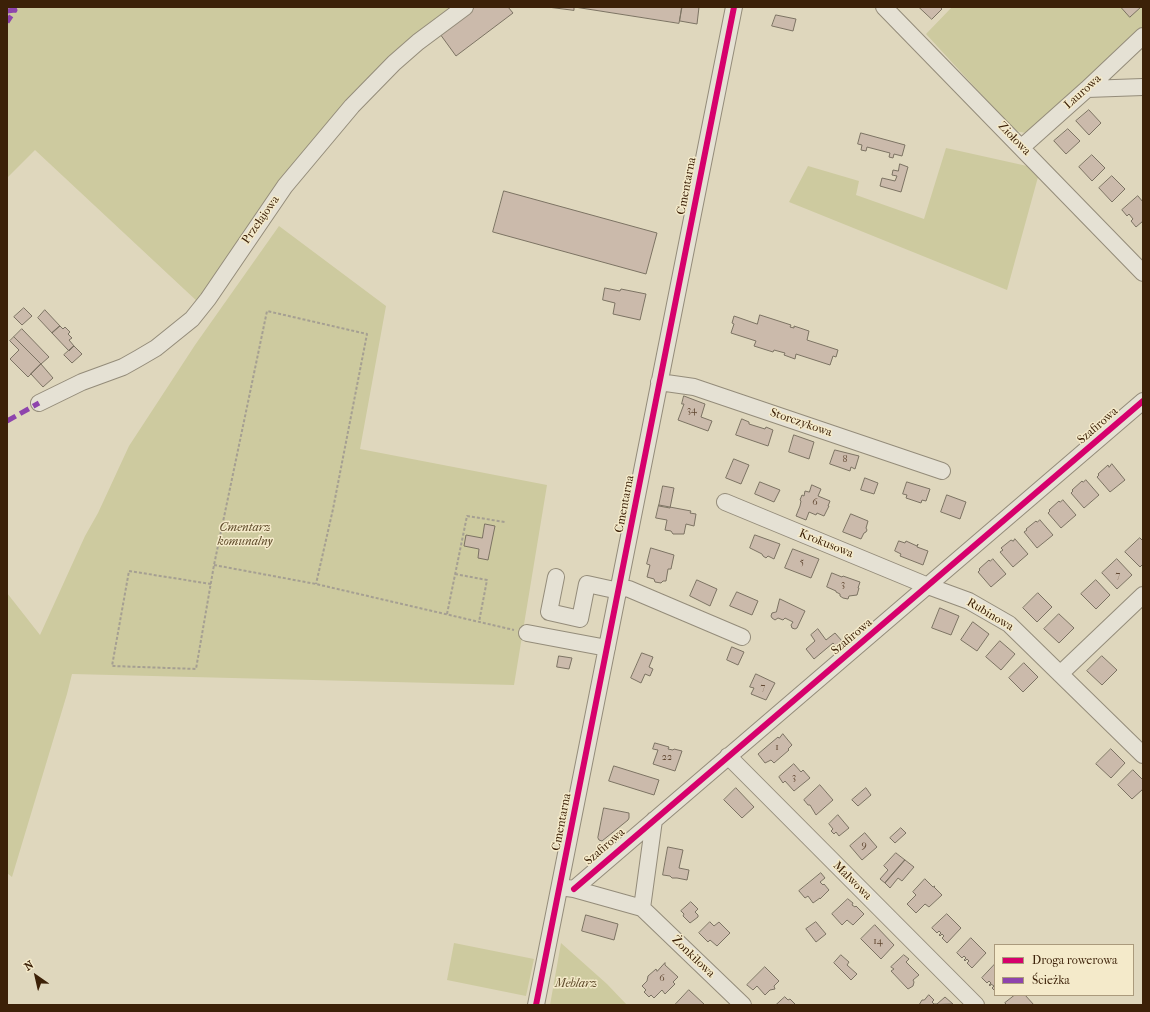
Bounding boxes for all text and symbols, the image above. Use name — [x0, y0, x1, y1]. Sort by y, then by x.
street label: Laurowa — [1062, 72, 1104, 112]
street label: Ziołowa — [995, 119, 1033, 159]
street label: Cmentarna — [674, 156, 700, 216]
street label: Przełajowa — [239, 193, 283, 247]
house number: 34 — [687, 405, 697, 417]
street label: Szafirowa — [1075, 405, 1121, 447]
street label: Storczykowa — [768, 406, 834, 440]
house number: 8 — [842, 454, 848, 466]
street label: Cmentarna — [612, 474, 638, 534]
house number: 6 — [812, 497, 818, 509]
park label: Cmentarz komunalny — [217, 521, 273, 549]
street label: Krokusowa — [797, 527, 855, 561]
house number: 5 — [800, 557, 804, 569]
house number: 7 — [1116, 570, 1120, 582]
house number: 3 — [841, 579, 845, 591]
street label: Rubinowa — [964, 595, 1016, 635]
street label: Szafirowa — [829, 616, 875, 658]
house number: 7 — [761, 682, 765, 694]
house number: 1 — [775, 742, 779, 754]
house number: 22 — [662, 752, 672, 764]
house number: 3 — [792, 772, 796, 784]
street label: Cmentarna — [549, 792, 575, 852]
street label: Szafirowa — [582, 826, 628, 868]
house number: 9 — [861, 840, 867, 852]
street label: Malwowa — [830, 859, 874, 903]
street label: Żonkilowa — [668, 933, 718, 981]
house number: 14 — [873, 936, 883, 948]
legend — [994, 944, 1134, 996]
text: Droga rowerowa — [1032, 953, 1118, 967]
north arrow — [16, 956, 56, 996]
text: N — [22, 958, 36, 973]
house number: 6 — [659, 973, 665, 985]
text: Ścieżka — [1032, 973, 1070, 987]
park label: Meblarz — [555, 977, 597, 991]

